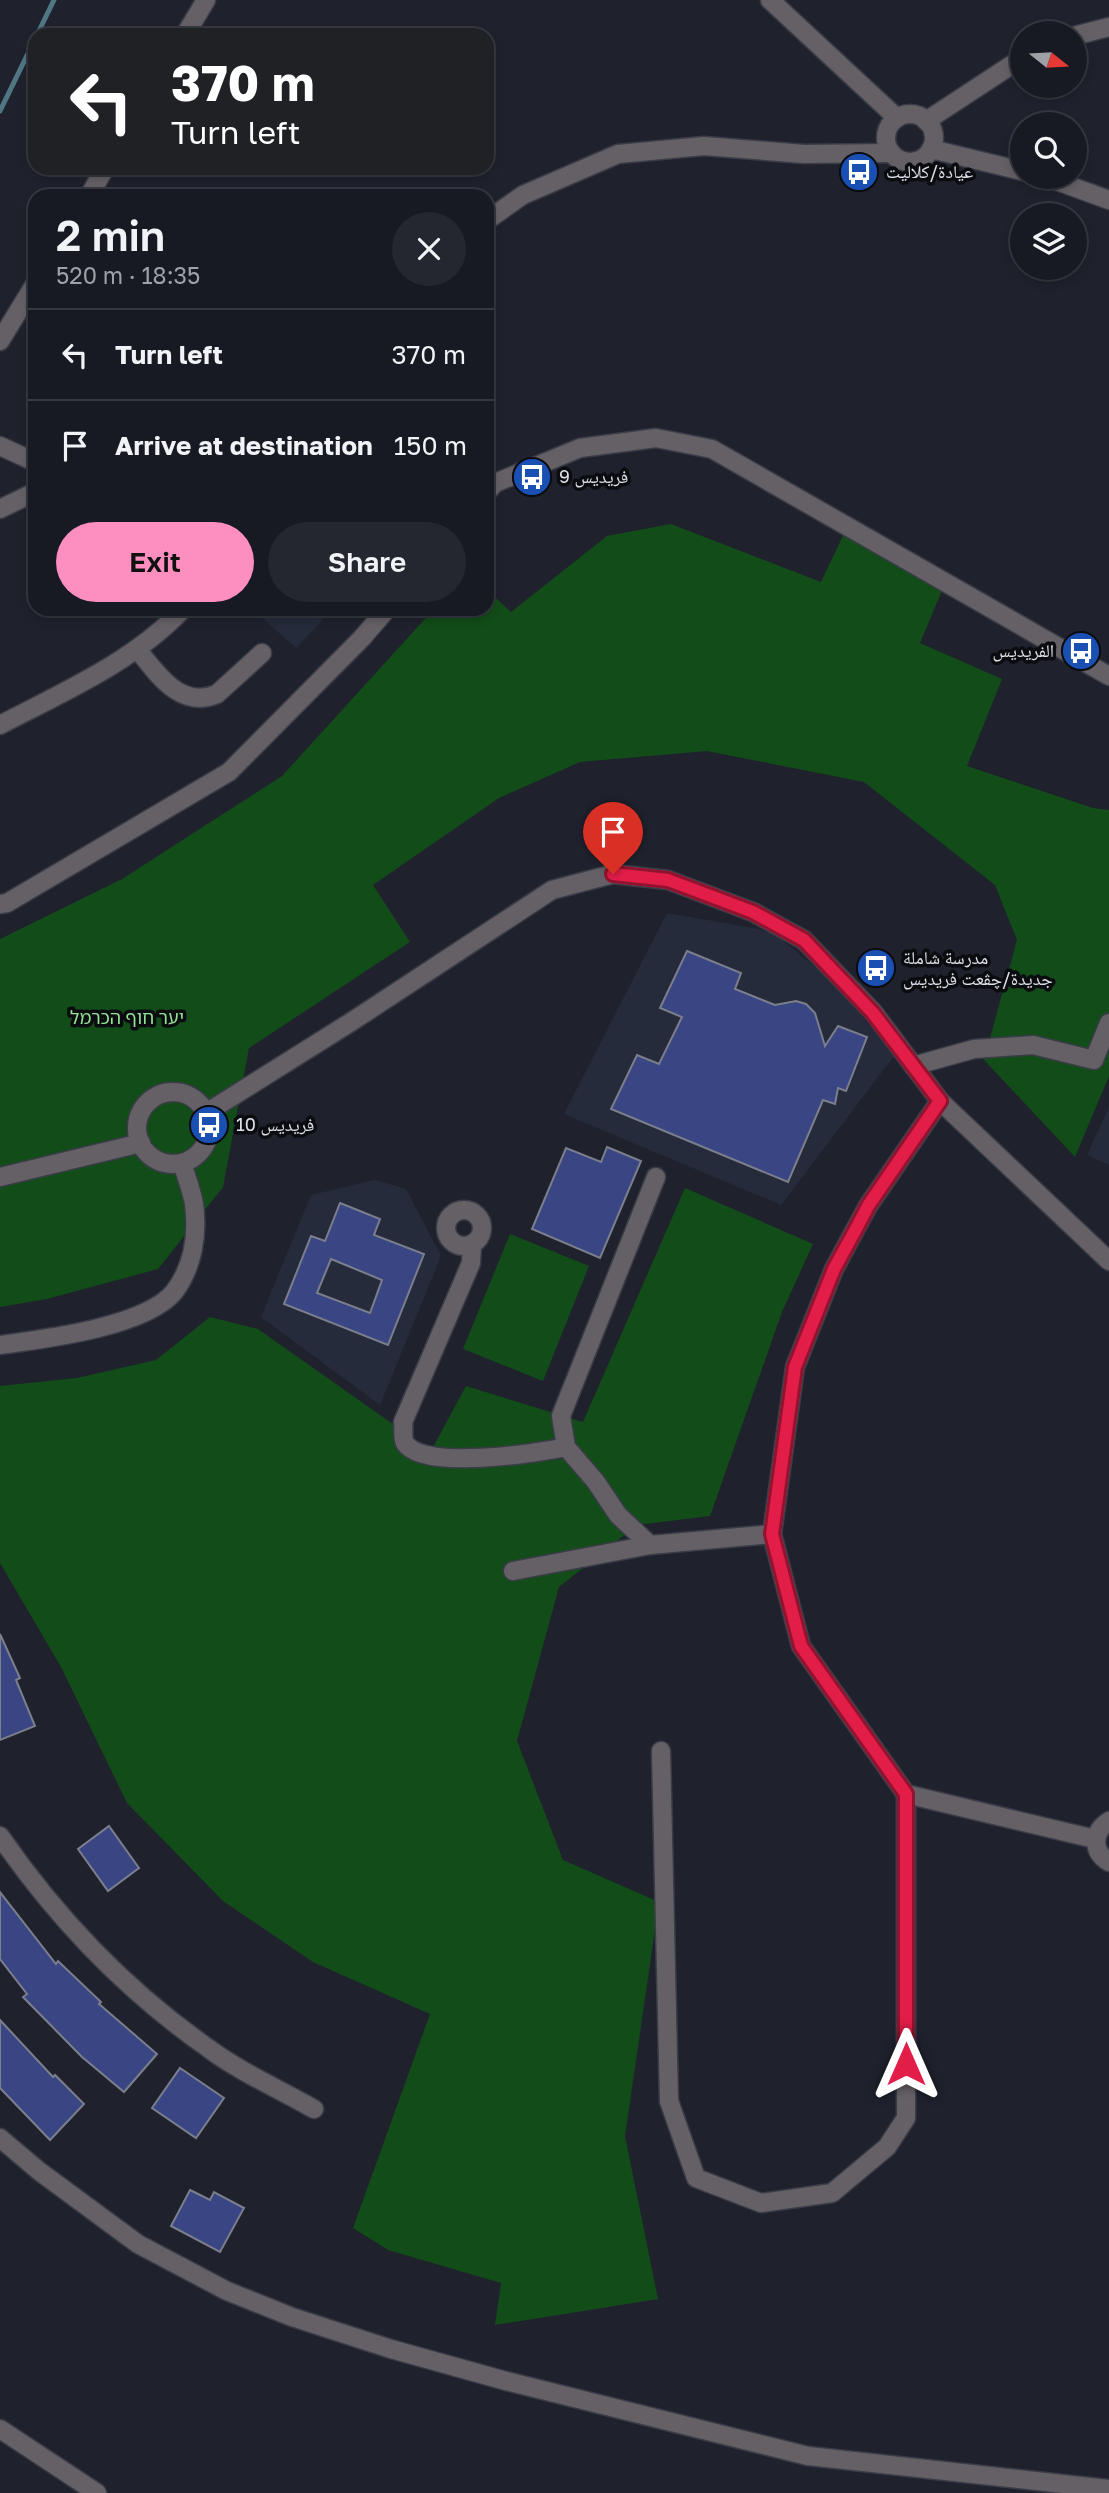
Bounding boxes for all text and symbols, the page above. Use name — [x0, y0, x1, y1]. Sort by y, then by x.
north arrow — [1010, 21, 1087, 98]
map controls — [1010, 21, 1087, 280]
text: 370 m — [171, 53, 315, 112]
icon: left — [56, 56, 147, 147]
button: search — [1010, 112, 1087, 189]
text: Turn left — [171, 113, 300, 151]
bus stop icon: عيادة/كلاليت — [838, 151, 880, 193]
place label: عيادة/كلاليت — [886, 160, 973, 182]
button: layers — [1010, 203, 1087, 280]
text: 2 min — [56, 210, 165, 260]
button: close — [392, 212, 466, 286]
text: 520 m · 18:35 — [56, 261, 200, 289]
icon: left — [56, 336, 94, 374]
text: Turn left — [115, 339, 223, 370]
text: 370 m — [391, 339, 466, 370]
icon: arrive — [56, 427, 94, 465]
text: Arrive at destination — [115, 430, 373, 461]
text: 150 m — [394, 430, 467, 461]
bus stop icon: فريديس 9 — [511, 456, 553, 498]
place label: فريديس 9 — [559, 465, 628, 488]
button: Exit — [56, 522, 254, 602]
button: Share — [268, 522, 466, 602]
bus stop icon: الفريديس — [1060, 630, 1102, 672]
place label: الفريديس — [992, 639, 1054, 662]
pin — [583, 802, 643, 874]
icon: arrive — [594, 813, 632, 851]
place label: مدرسة شاملة جديدة/چڤعت فريديس — [903, 946, 1053, 990]
bus stop icon: مدرسة شاملة جديدة/چڤعت فريديس — [855, 947, 897, 989]
park label: יער חוף הכרמל — [70, 1006, 184, 1028]
bus stop icon: فريديس 10 — [188, 1104, 230, 1146]
place label: فريديس 10 — [236, 1113, 314, 1136]
position arrow — [869, 2027, 943, 2101]

